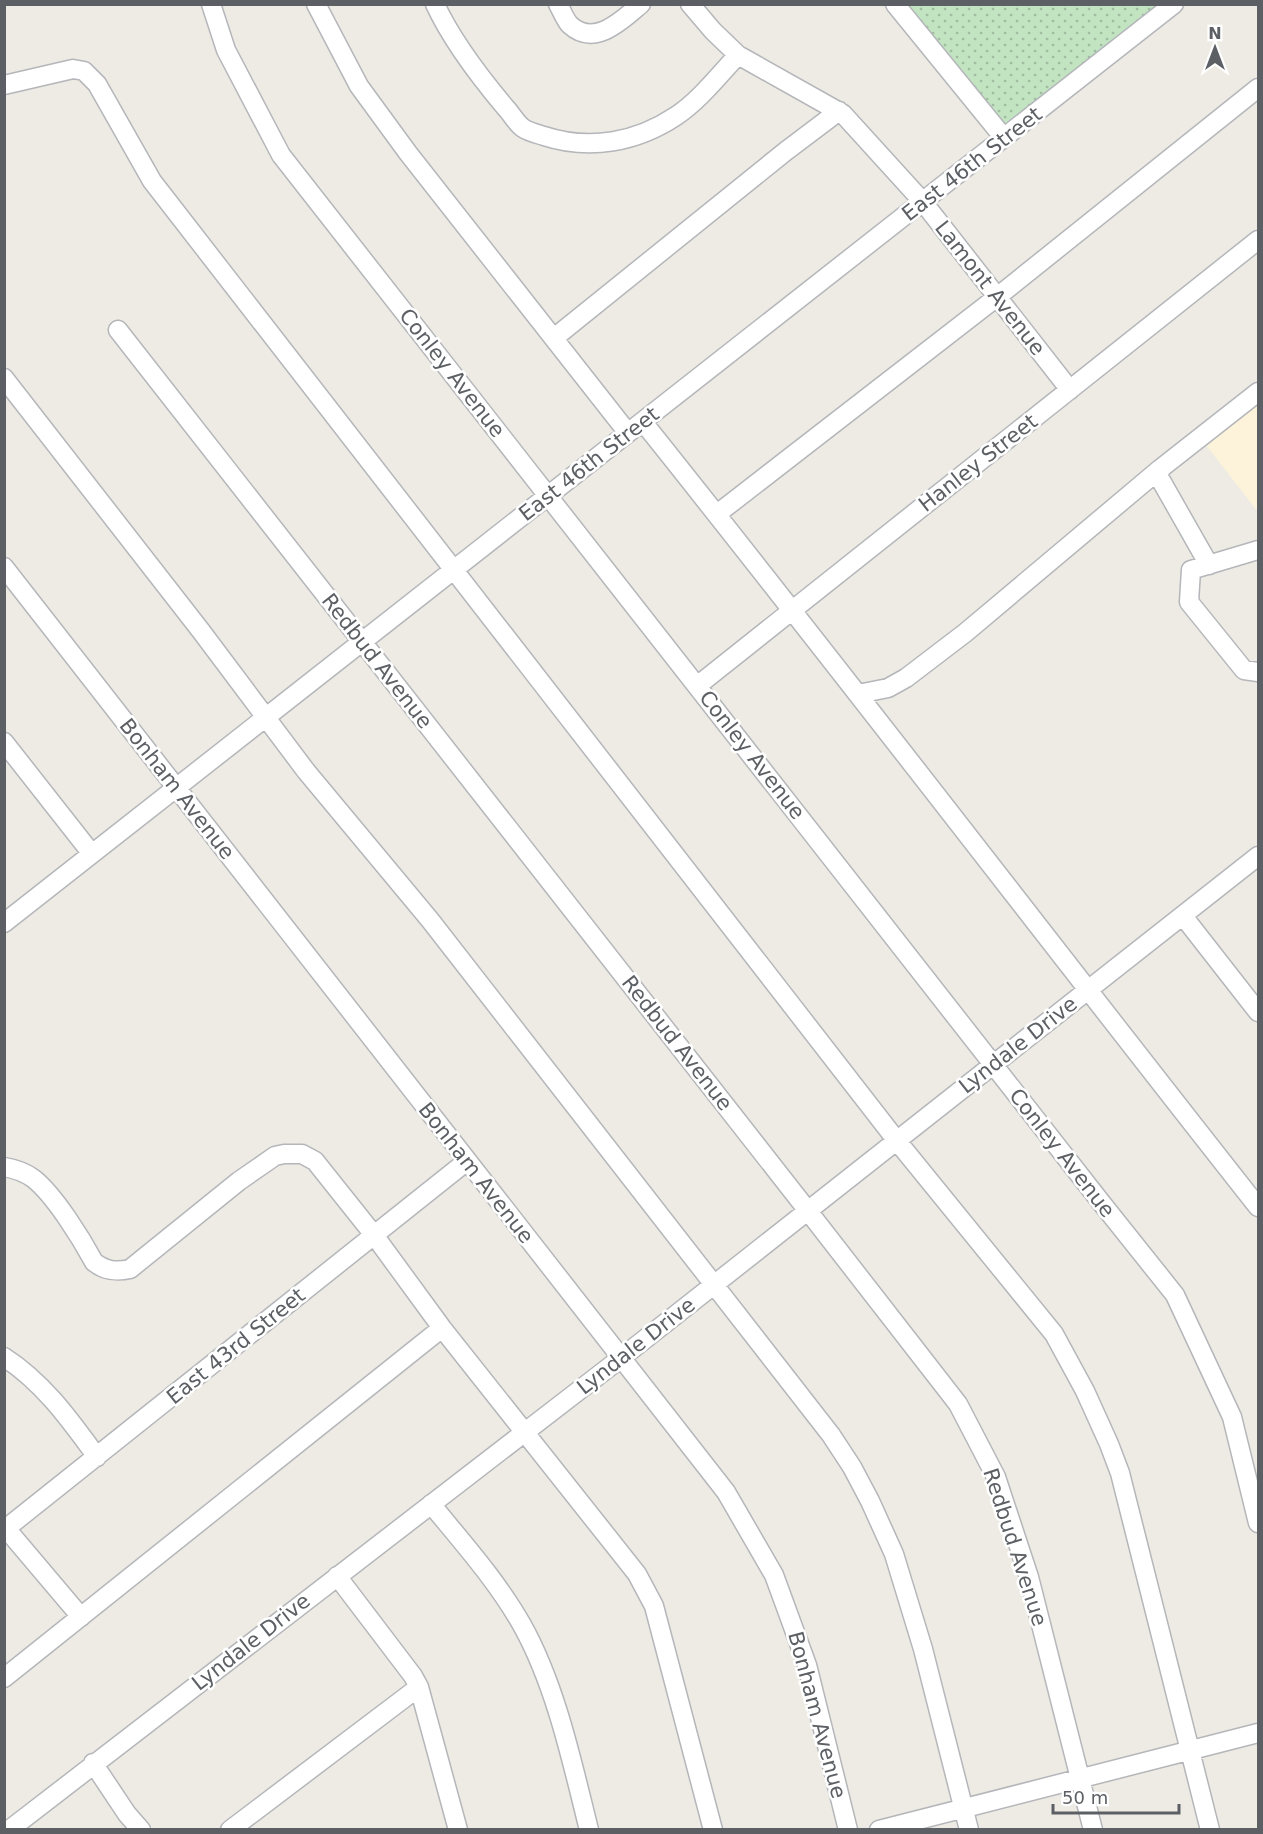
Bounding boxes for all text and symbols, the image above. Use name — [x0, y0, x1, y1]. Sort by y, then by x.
north arrow — [1185, 18, 1245, 78]
text: N — [1208, 24, 1222, 43]
street label: East 46th Street — [897, 102, 1047, 226]
street label: Lamont Avenue — [930, 216, 1050, 360]
street label: Conley Avenue — [394, 304, 510, 442]
street label: East 46th Street — [514, 402, 664, 526]
street label: Hanley Street — [914, 409, 1042, 517]
street label: Redbud Avenue — [317, 589, 437, 733]
street label: Conley Avenue — [694, 686, 810, 824]
street label: Bonham Avenue — [115, 714, 239, 864]
street label: Redbud Avenue — [617, 971, 737, 1115]
street label: Lyndale Drive — [954, 991, 1082, 1099]
street label: Conley Avenue — [1004, 1084, 1120, 1222]
street label: Bonham Avenue — [414, 1098, 538, 1248]
street label: East 43rd Street — [162, 1283, 310, 1409]
street label: Lyndale Drive — [572, 1292, 700, 1400]
street label: Redbud Avenue — [978, 1465, 1052, 1629]
street label: Lyndale Drive — [187, 1588, 315, 1696]
street label: Bonham Avenue — [783, 1629, 851, 1801]
scale bar — [1053, 1777, 1179, 1815]
text: 50 m — [1062, 1787, 1108, 1808]

